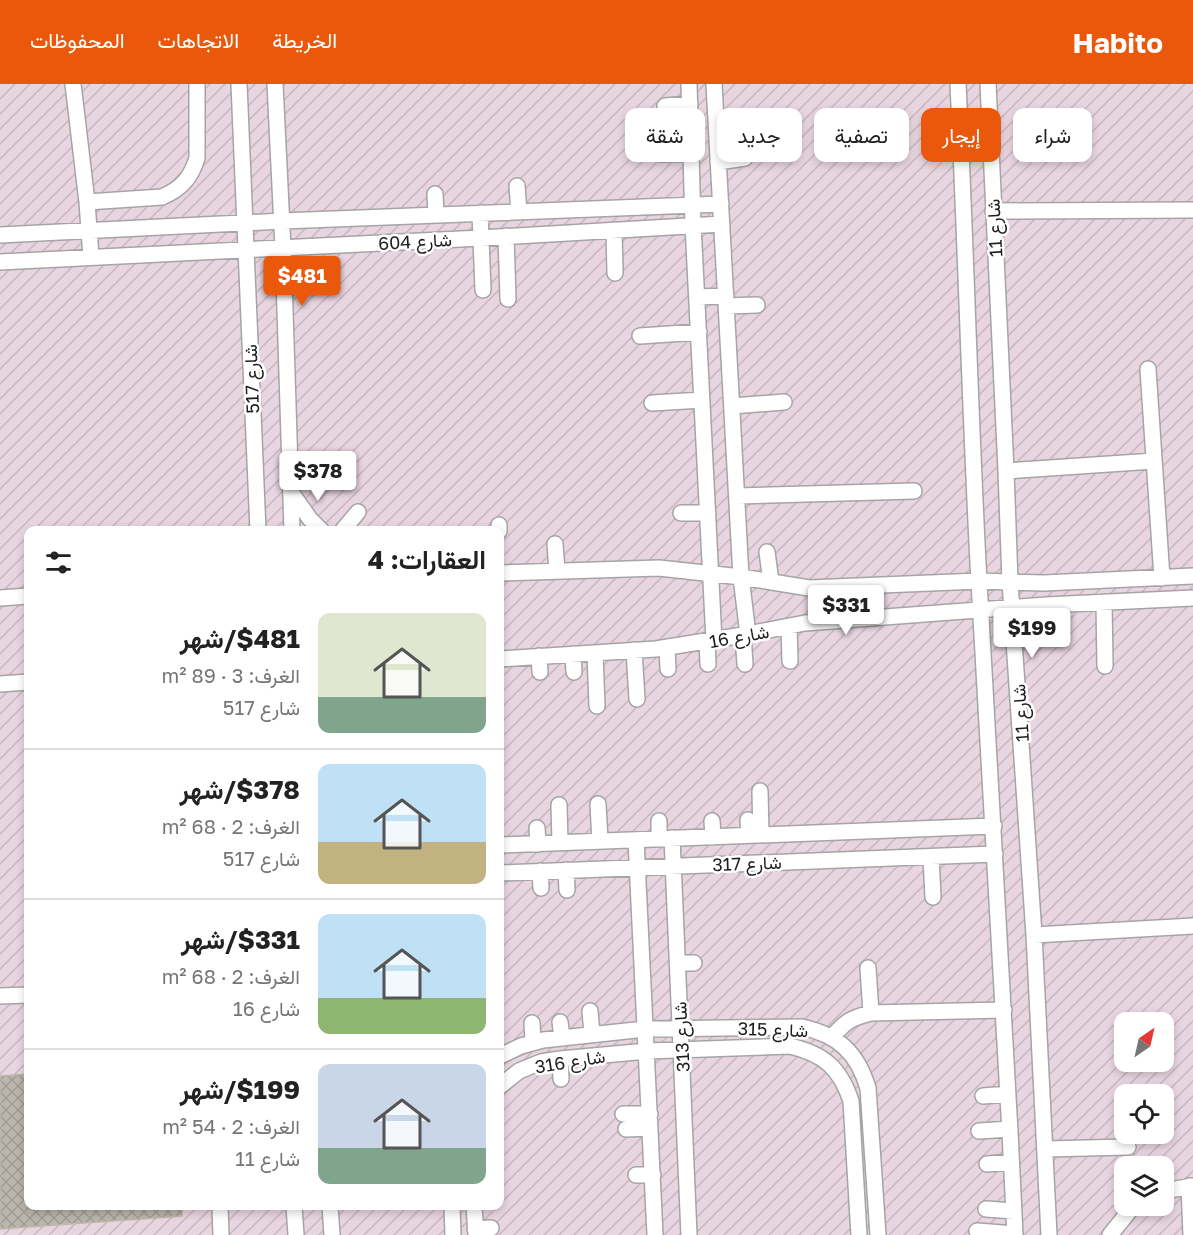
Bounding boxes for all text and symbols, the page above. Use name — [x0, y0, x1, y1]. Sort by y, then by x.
text: Habito — [1073, 26, 1163, 59]
text: المحفوظات — [30, 27, 125, 53]
text: الاتجاهات — [158, 27, 239, 53]
text: الخريطة — [272, 27, 337, 53]
chip: شقة — [625, 108, 705, 162]
chip: جديد — [717, 108, 802, 162]
chip: تصفية — [814, 108, 909, 162]
chip: إيجار — [921, 108, 1001, 162]
chip: شراء — [1013, 108, 1092, 162]
street label: شارع 11 — [981, 198, 1009, 258]
street label: شارع 604 — [378, 228, 452, 256]
pin: $481 — [266, 256, 338, 307]
text: $481 — [278, 263, 327, 287]
street label: شارع 517 — [239, 344, 265, 414]
pin: $378 — [282, 451, 354, 502]
text: $378 — [293, 458, 343, 482]
text: العقارات: 4 — [368, 544, 486, 575]
icon: filters — [42, 546, 75, 579]
pin: $331 — [810, 585, 882, 636]
text: $331 — [822, 592, 870, 616]
pin: $199 — [996, 608, 1068, 659]
text: $199 — [1007, 615, 1057, 639]
street label: شارع 16 — [707, 620, 771, 654]
text: $481/شهر — [180, 623, 300, 654]
icon: home — [366, 637, 438, 709]
text: الغرف: 3 · 89 m² — [162, 663, 300, 687]
street label: شارع 11 — [1007, 683, 1035, 743]
text: شارع 517 — [223, 695, 300, 719]
text: $378/شهر — [179, 774, 300, 805]
icon: home — [366, 788, 438, 860]
text: الغرف: 2 · 68 m² — [162, 814, 300, 838]
text: شارع 517 — [223, 846, 300, 870]
street label: شارع 317 — [712, 851, 782, 877]
text: $331/شهر — [181, 924, 300, 955]
icon: home — [366, 938, 438, 1010]
text: الغرف: 2 · 68 m² — [162, 964, 300, 988]
text: شارع 16 — [233, 996, 300, 1020]
street label: شارع 313 — [668, 1001, 696, 1073]
north arrow — [1114, 1012, 1174, 1072]
map controls — [1114, 1012, 1174, 1216]
street label: شارع 315 — [737, 1017, 809, 1043]
street label: شارع 316 — [533, 1045, 607, 1079]
text: $199/شهر — [180, 1074, 300, 1105]
button: locate — [1114, 1084, 1174, 1144]
icon: home — [366, 1088, 438, 1160]
text: الغرف: 2 · 54 m² — [162, 1114, 300, 1138]
text: شارع 11 — [235, 1146, 300, 1170]
button: layers — [1114, 1156, 1174, 1216]

